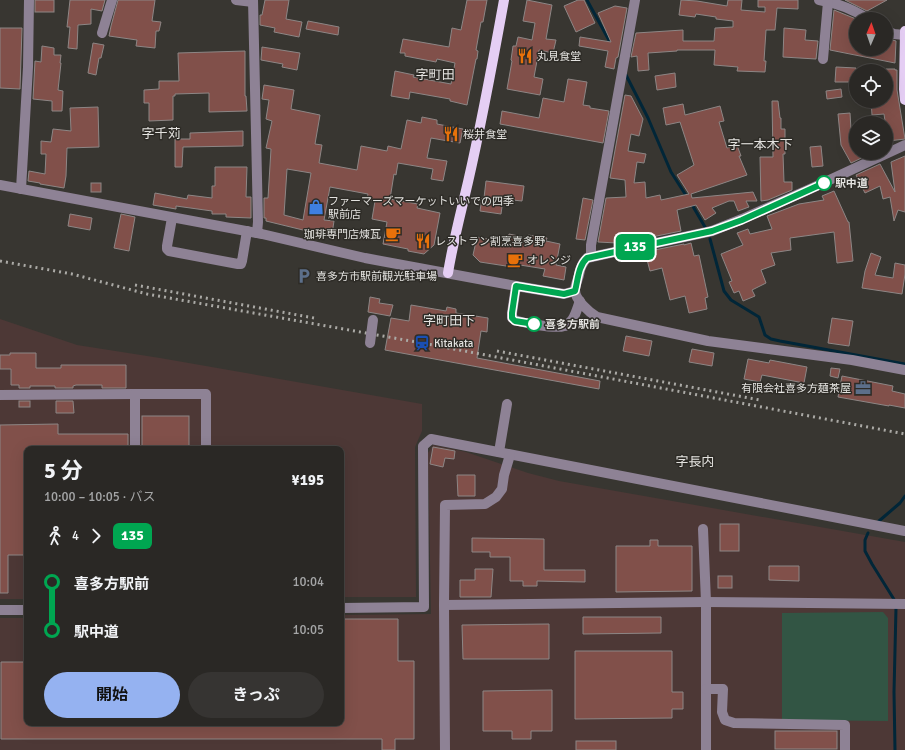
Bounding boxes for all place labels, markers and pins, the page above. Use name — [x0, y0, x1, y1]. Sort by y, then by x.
restaurant icon: 丸見食堂 — [516, 47, 534, 65]
place label: 丸見食堂 — [537, 50, 581, 63]
restaurant icon: 桜井食堂 — [442, 125, 460, 143]
place label: 桜井食堂 — [463, 128, 507, 141]
marker: 駅中道 — [816, 175, 832, 191]
place label: 駅中道 — [835, 177, 868, 190]
place label: ファーマーズマーケットいいでの四季 駅前店 — [328, 195, 514, 221]
shop icon: ファーマーズマーケットいいでの四季 駅前店 — [307, 198, 325, 216]
cafe icon: 珈琲専門店煉瓦 — [384, 225, 402, 243]
place label: 珈琲専門店煉瓦 — [304, 228, 381, 241]
restaurant icon: レストラン割烹喜多野 — [414, 232, 432, 250]
place label: レストラン割烹喜多野 — [435, 235, 545, 248]
cafe icon: オレンジ — [506, 251, 524, 269]
place label: オレンジ — [527, 254, 571, 267]
parking icon: 喜多方市駅前観光駐車場 — [295, 267, 313, 285]
place label: 喜多方市駅前観光駐車場 — [316, 270, 437, 283]
marker: 喜多方駅前 — [526, 316, 542, 332]
place label: 喜多方駅前 — [545, 318, 600, 331]
station icon: Kitakata — [413, 334, 431, 352]
place label: Kitakata — [434, 337, 474, 350]
office icon: 有限会社喜多方麺茶屋 — [854, 379, 872, 397]
place label: 有限会社喜多方麺茶屋 — [741, 382, 851, 395]

